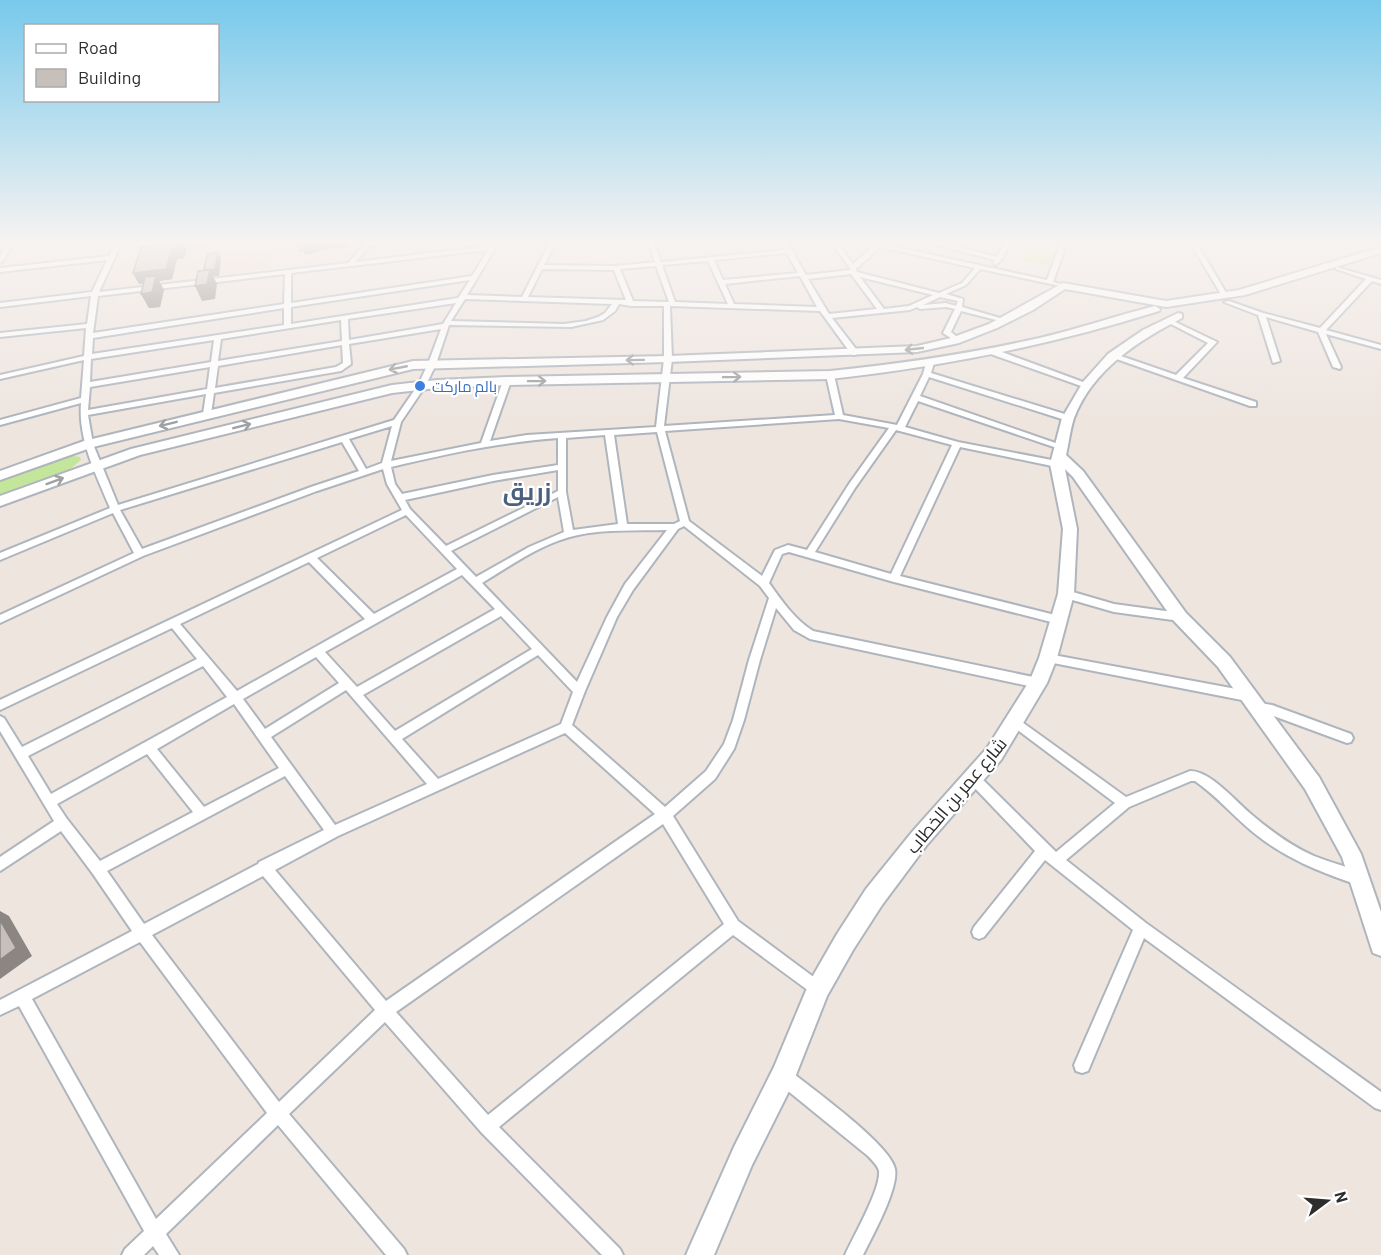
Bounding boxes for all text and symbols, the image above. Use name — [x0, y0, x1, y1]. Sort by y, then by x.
legend — [24, 24, 219, 102]
text: Road — [78, 36, 118, 58]
text: Building — [78, 66, 141, 88]
one-way arrow — [904, 344, 924, 355]
one-way arrow — [625, 354, 645, 366]
one-way arrow — [389, 363, 408, 374]
one-way arrow — [721, 371, 741, 382]
one-way arrow — [526, 375, 546, 386]
place label: بالم ماركت — [432, 377, 497, 397]
marker: بالم ماركت — [413, 379, 427, 393]
one-way arrow — [159, 418, 178, 430]
one-way arrow — [232, 419, 251, 431]
one-way arrow — [45, 474, 64, 485]
district label: زريق — [503, 476, 551, 506]
street label: شارع عمر بن الخطاب — [901, 732, 1013, 859]
north arrow — [1297, 1171, 1357, 1231]
text: N — [1331, 1189, 1352, 1204]

